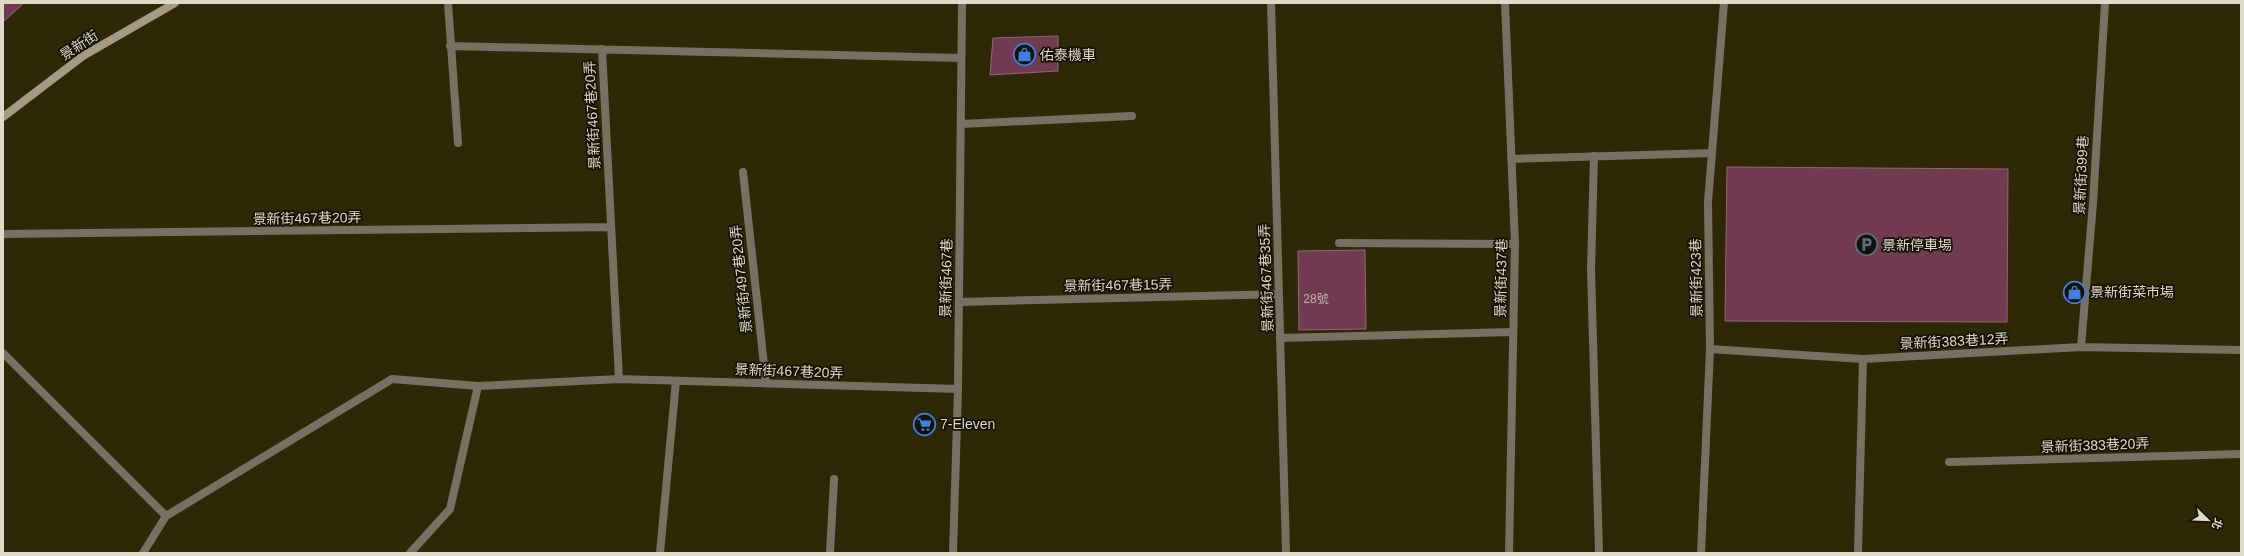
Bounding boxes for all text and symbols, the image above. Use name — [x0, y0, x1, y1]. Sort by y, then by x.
street label: 景新街 — [57, 27, 101, 63]
shop icon: 佑泰機車 — [1012, 42, 1038, 68]
place label: 佑泰機車 — [1040, 47, 1096, 63]
street label: 景新街467巷20弄 — [581, 60, 603, 170]
street label: 景新街399巷 — [2071, 135, 2091, 215]
street label: 景新街467巷20弄 — [252, 209, 362, 227]
street label: 景新街467巷35弄 — [1256, 223, 1276, 333]
street label: 景新街497巷20弄 — [727, 224, 755, 334]
parking icon: 景新停車場 — [1854, 232, 1880, 258]
place label: 景新停車場 — [1882, 237, 1952, 253]
street label: 景新街467巷 — [937, 238, 955, 318]
street label: 景新街437巷 — [1492, 238, 1510, 318]
street label: 景新街423巷 — [1687, 238, 1705, 318]
street label: 景新街467巷15弄 — [1063, 276, 1173, 294]
shop icon: 景新街菜市場 — [2061, 279, 2087, 305]
place label: 景新街菜市場 — [2090, 284, 2174, 300]
house number: 28號 — [1303, 292, 1329, 306]
street label: 景新街383巷12弄 — [1899, 330, 2009, 352]
street label: 景新街467巷20弄 — [734, 361, 844, 381]
supermarket icon: 7-Eleven — [912, 411, 938, 437]
place label: 7-Eleven — [940, 416, 995, 432]
street label: 景新街383巷20弄 — [2040, 435, 2150, 455]
north arrow — [2188, 500, 2228, 540]
text: 北 — [2210, 517, 2225, 531]

